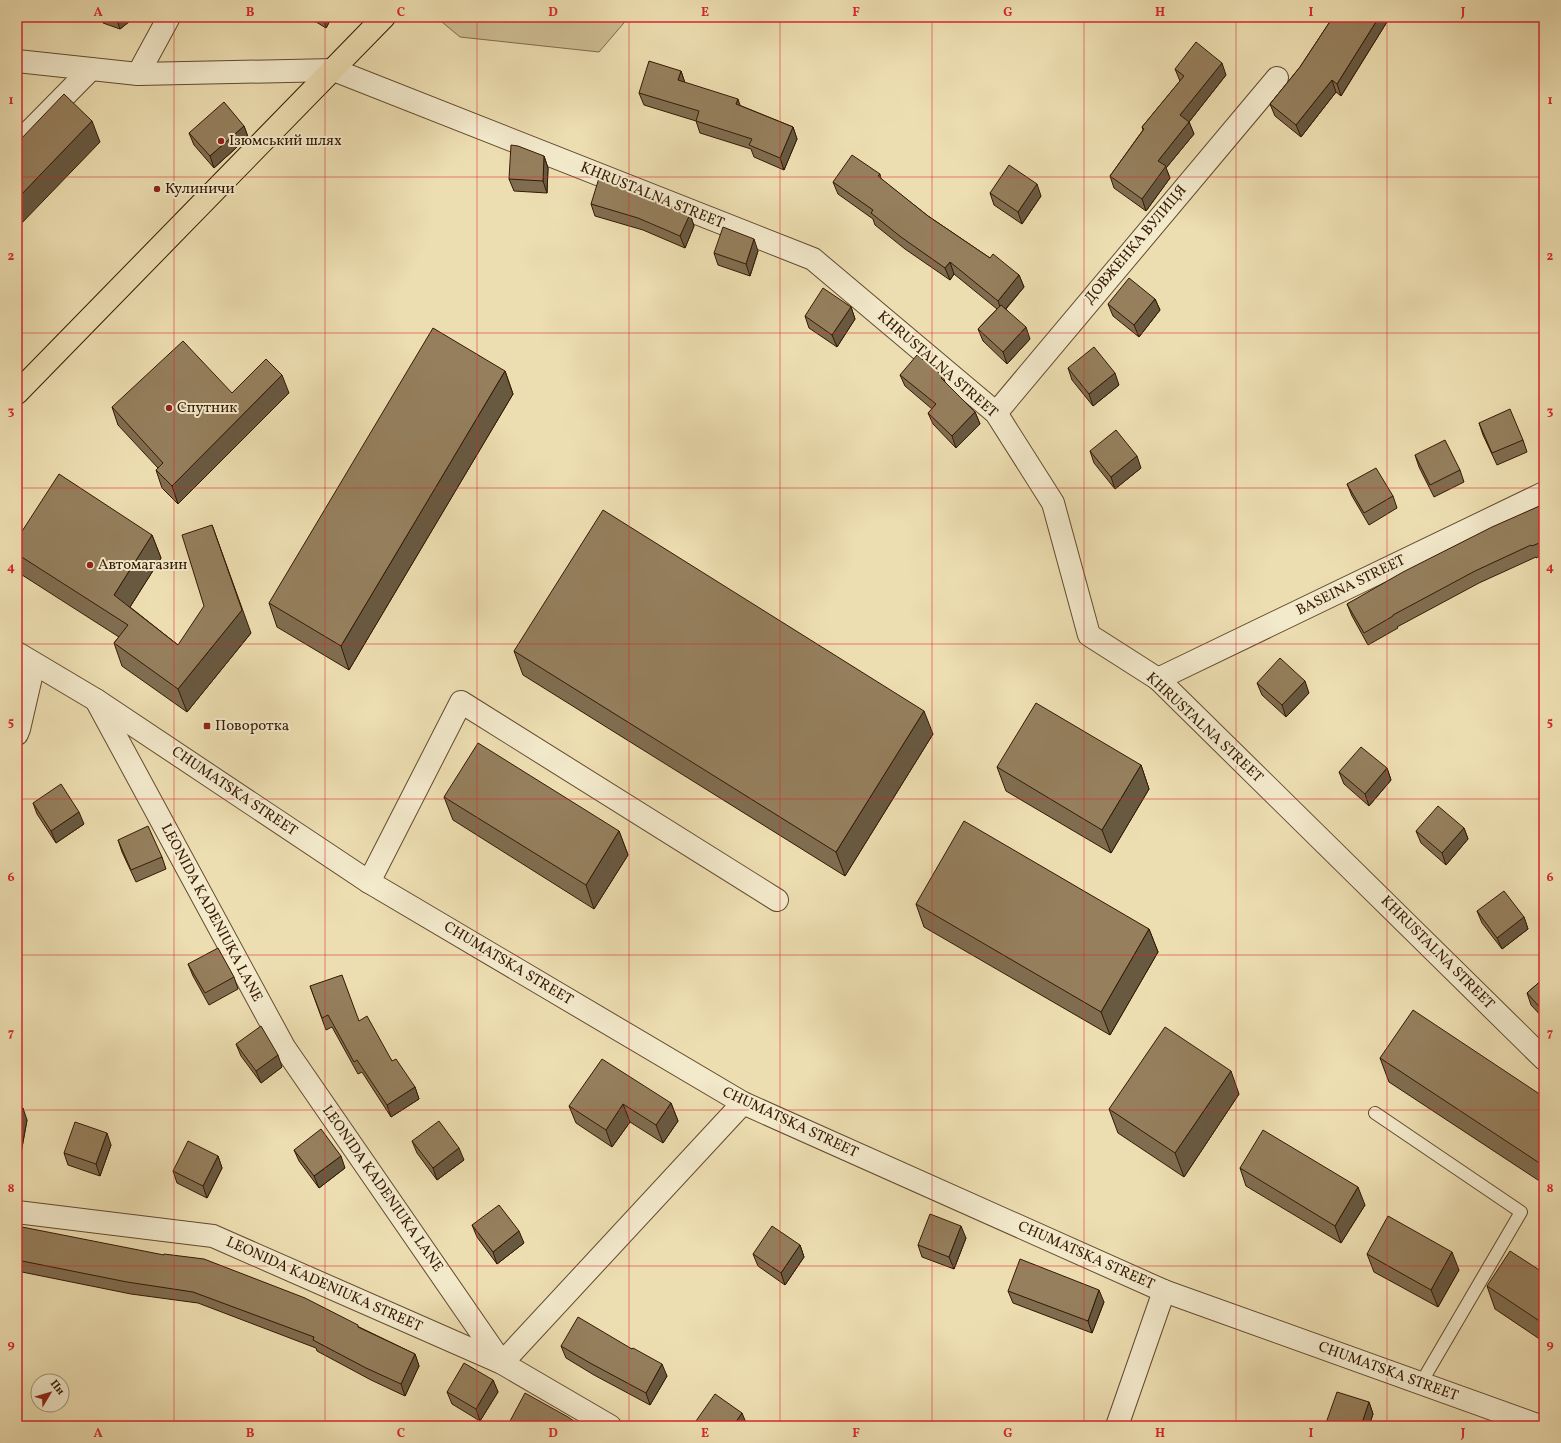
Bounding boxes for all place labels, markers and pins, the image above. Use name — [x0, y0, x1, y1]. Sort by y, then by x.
place label: Ізюмський шлях — [229, 131, 342, 152]
marker: Ізюмський шлях — [216, 136, 226, 146]
place label: Кулиничи — [165, 179, 235, 200]
marker: Кулиничи — [152, 184, 162, 194]
place label: Спутник — [177, 398, 237, 419]
marker: Спутник — [164, 403, 174, 413]
place label: Автомагазин — [98, 555, 187, 576]
marker: Автомагазин — [85, 560, 95, 570]
place label: Поворотка — [215, 716, 289, 737]
marker: Поворотка — [202, 721, 212, 731]

